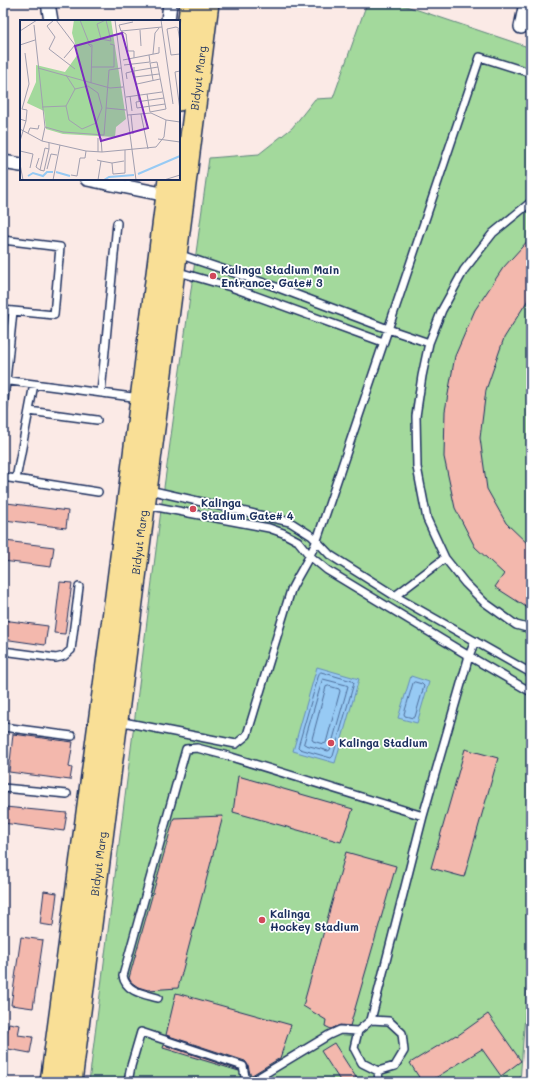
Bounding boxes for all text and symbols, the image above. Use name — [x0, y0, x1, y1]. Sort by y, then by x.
inset map — [20, 20, 180, 180]
street label: Bidyut Marg — [186, 45, 210, 111]
place label: Kalinga Stadium Main Entrance, Gate# 3 — [221, 262, 339, 290]
marker: Kalinga Stadium Main Entrance, Gate# 3 — [208, 271, 218, 281]
place label: Kalinga Stadium Gate# 4 — [201, 495, 294, 523]
marker: Kalinga Stadium Gate# 4 — [188, 504, 198, 514]
street label: Bidyut Marg — [127, 509, 151, 575]
place label: Kalinga Stadium — [339, 735, 428, 750]
marker: Kalinga Stadium — [326, 738, 336, 748]
street label: Bidyut Marg — [87, 831, 110, 897]
place label: Kalinga Hockey Stadium — [270, 906, 359, 934]
marker: Kalinga Hockey Stadium — [257, 915, 267, 925]

